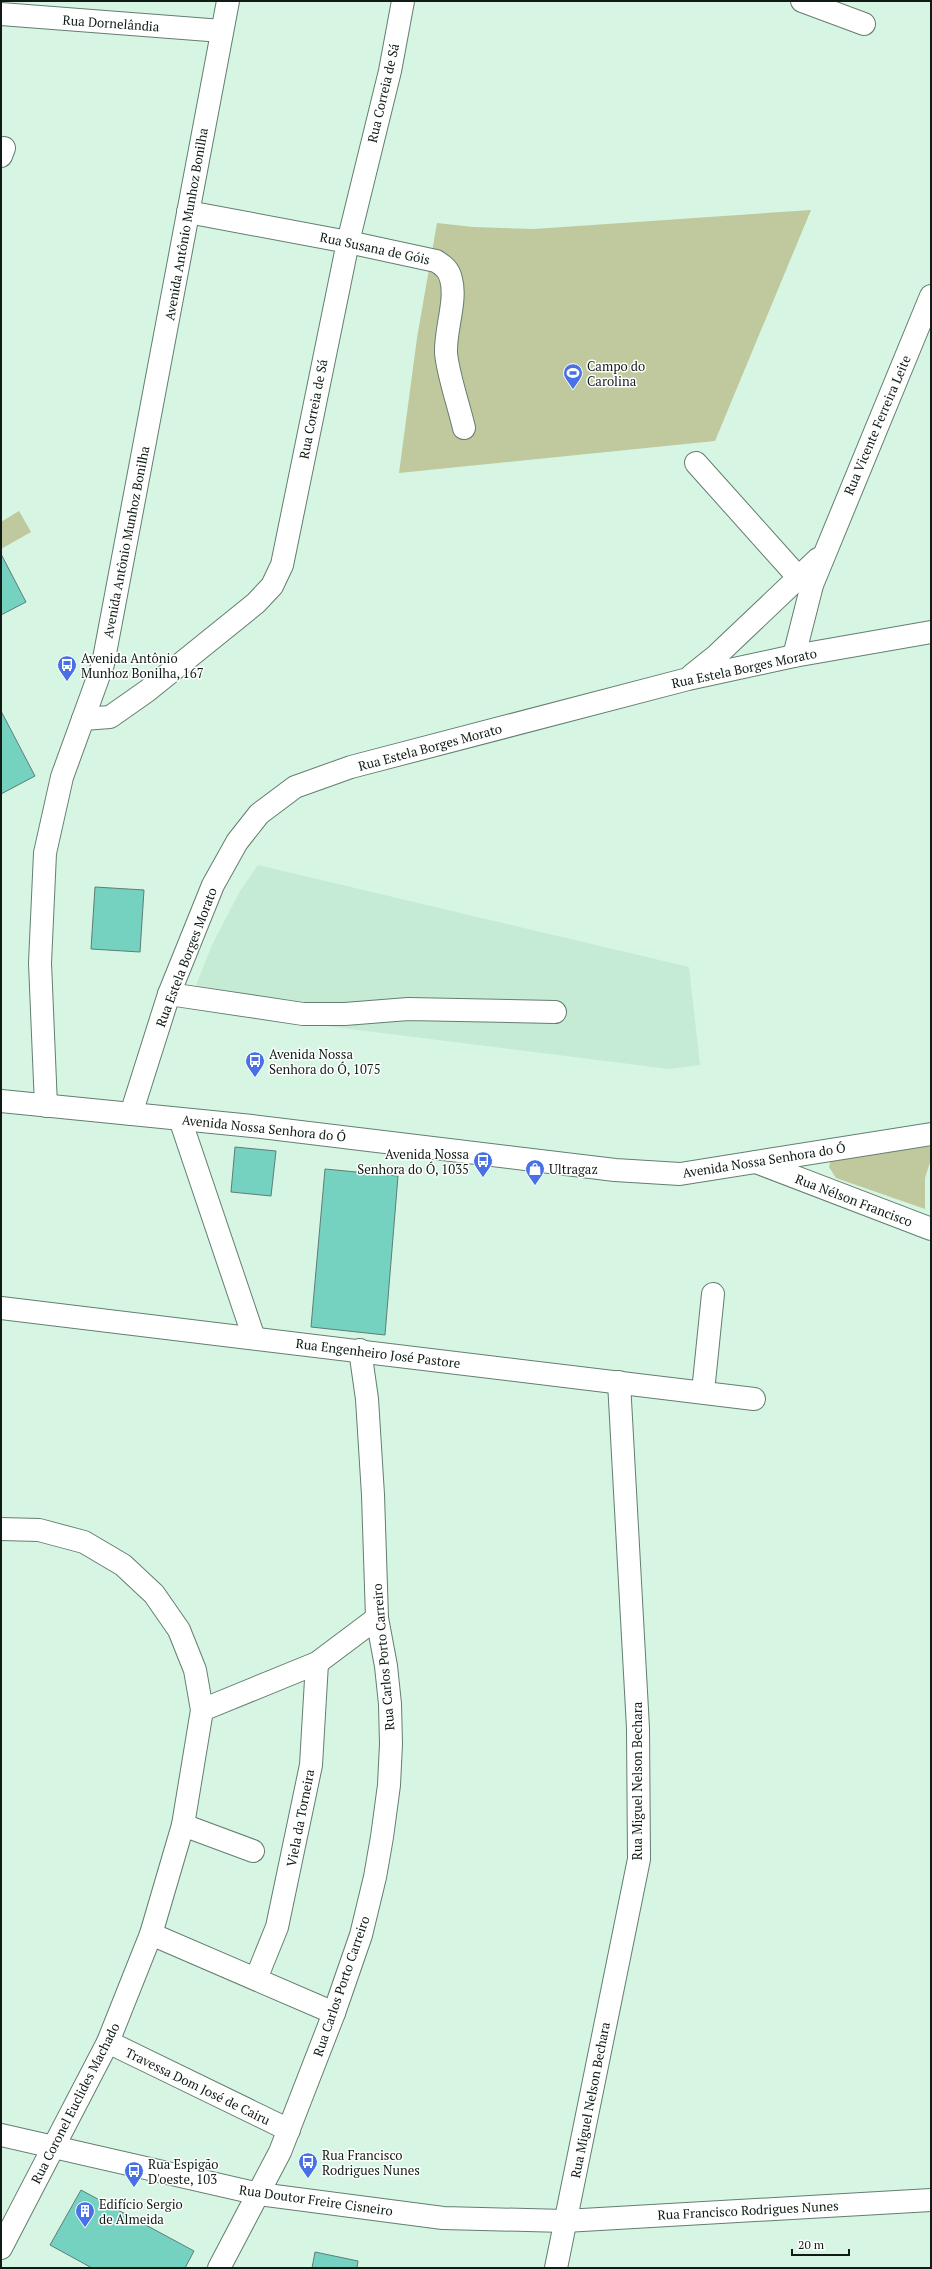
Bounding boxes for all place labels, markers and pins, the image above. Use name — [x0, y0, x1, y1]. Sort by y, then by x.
place label: Campo do Carolina — [587, 357, 645, 390]
sports icon: Campo do Carolina — [562, 362, 584, 390]
place label: Avenida Antônio Munhoz Bonilha, 167 — [81, 649, 204, 682]
bus stop icon: Avenida Antônio Munhoz Bonilha, 167 — [56, 654, 78, 682]
place label: Avenida Nossa Senhora do Ó, 1075 — [269, 1045, 381, 1078]
bus stop icon: Avenida Nossa Senhora do Ó, 1075 — [244, 1050, 266, 1078]
place label: Avenida Nossa Senhora do Ó, 1035 — [357, 1145, 469, 1178]
bus stop icon: Avenida Nossa Senhora do Ó, 1035 — [472, 1150, 494, 1178]
shop icon: Ultragaz — [524, 1158, 546, 1186]
place label: Ultragaz — [549, 1160, 598, 1178]
place label: Rua Francisco Rodrigues Nunes — [322, 2146, 420, 2179]
bus stop icon: Rua Francisco Rodrigues Nunes — [297, 2151, 319, 2179]
place label: Rua Espigão D'oeste, 103 — [148, 2155, 219, 2188]
bus stop icon: Rua Espigão D'oeste, 103 — [123, 2160, 145, 2188]
place label: Edifício Sergio de Almeida — [99, 2195, 183, 2228]
building icon: Edifício Sergio de Almeida — [74, 2200, 96, 2228]

